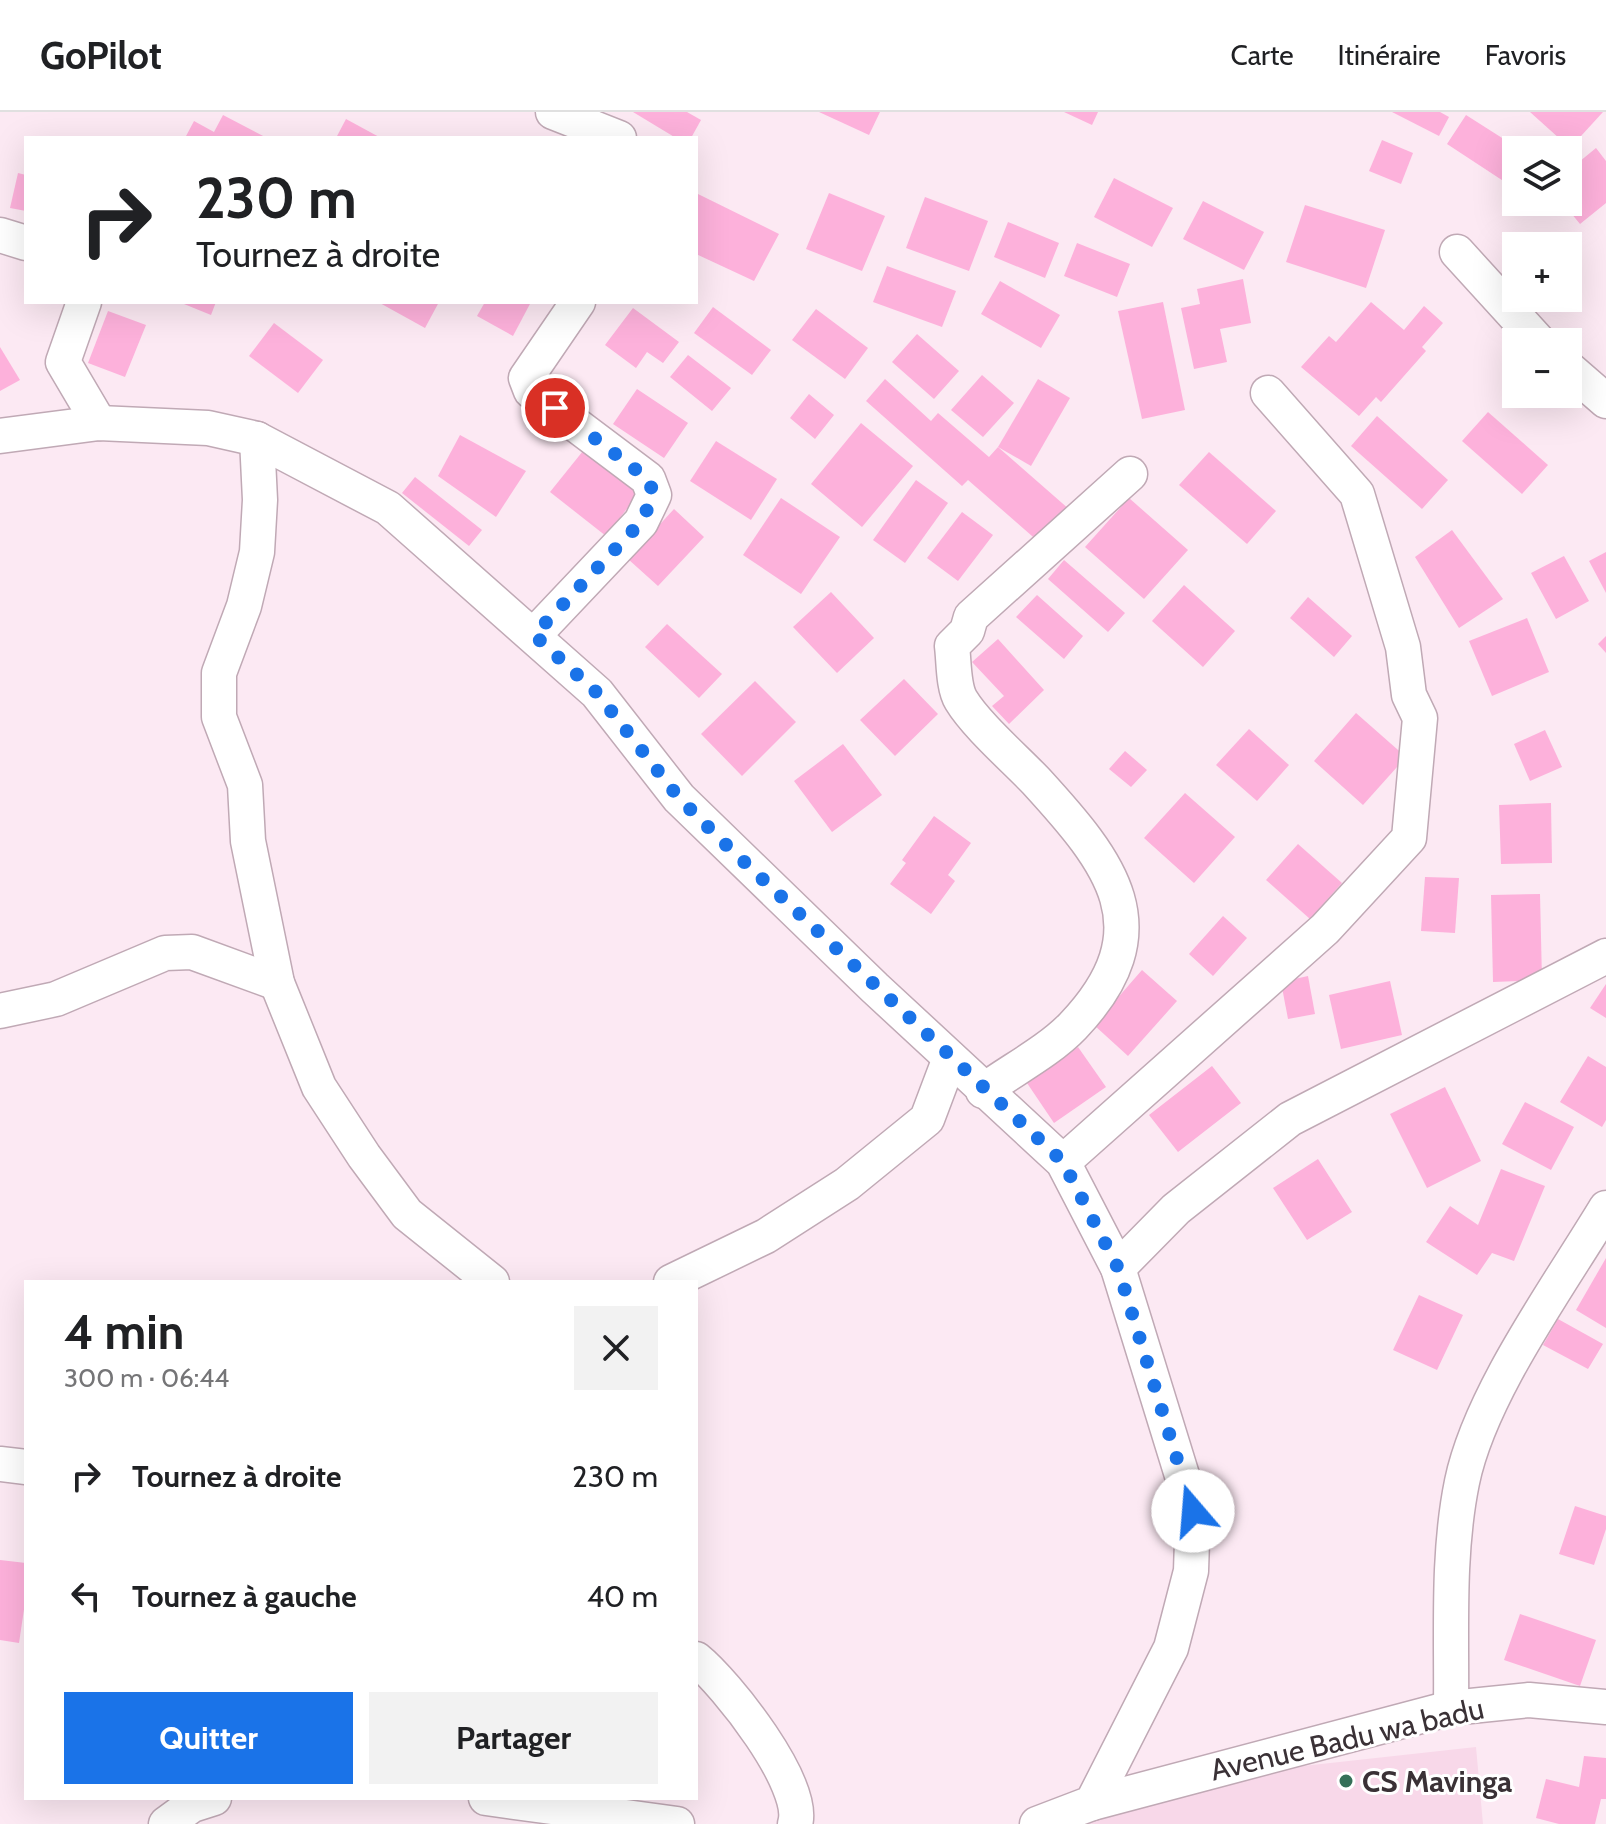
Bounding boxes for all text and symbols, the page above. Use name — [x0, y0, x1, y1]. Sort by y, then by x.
text: GoPilot — [40, 32, 162, 79]
text: Carte — [1230, 38, 1294, 72]
text: Itinéraire — [1338, 38, 1441, 72]
text: Favoris — [1485, 38, 1566, 72]
map controls — [1502, 136, 1582, 408]
button: layers — [1502, 136, 1582, 216]
text: 230 m — [196, 164, 357, 232]
icon: right — [64, 168, 168, 272]
text: Tournez à droite — [196, 232, 440, 276]
button: + — [1502, 232, 1582, 312]
button: − — [1502, 328, 1582, 408]
pin — [521, 374, 589, 442]
icon: arrive — [533, 386, 577, 430]
text: 4 min — [64, 1303, 184, 1361]
button: close — [574, 1306, 658, 1390]
text: 300 m · 06:44 — [64, 1362, 229, 1394]
icon: right — [64, 1454, 108, 1498]
text: Tournez à droite — [132, 1458, 341, 1495]
text: 230 m — [572, 1458, 658, 1495]
position arrow — [1151, 1469, 1235, 1553]
icon: left — [64, 1574, 108, 1618]
text: Tournez à gauche — [132, 1578, 357, 1615]
text: 40 m — [587, 1578, 658, 1615]
street label: Avenue Badu wa badu — [1207, 1690, 1487, 1788]
button: Quitter — [64, 1692, 353, 1784]
button: Partager — [369, 1692, 658, 1784]
place label: CS Mavinga — [1362, 1763, 1512, 1800]
marker: CS Mavinga — [1337, 1772, 1355, 1790]

